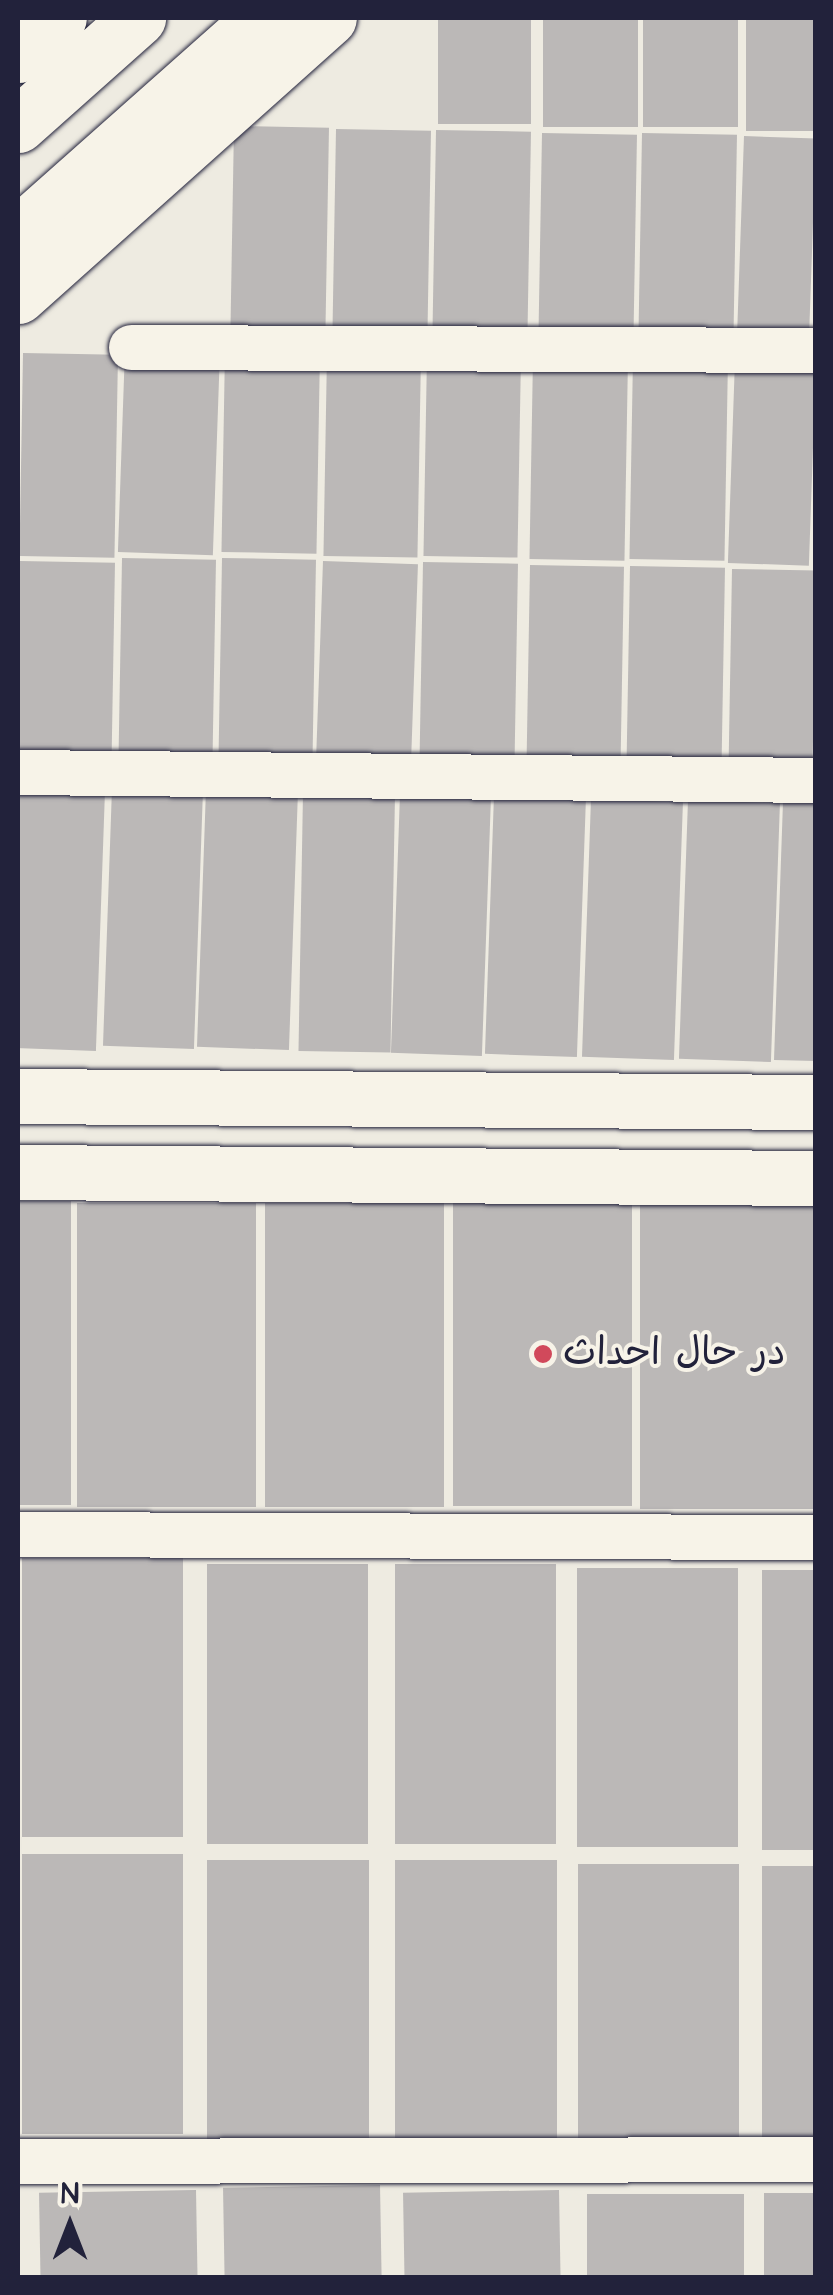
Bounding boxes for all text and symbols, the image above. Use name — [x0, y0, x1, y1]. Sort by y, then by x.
place label: در حال احداث — [563, 1331, 786, 1377]
marker: در حال احداث — [532, 1343, 554, 1365]
north arrow — [20, 2175, 120, 2275]
text: N — [61, 2175, 79, 2214]

